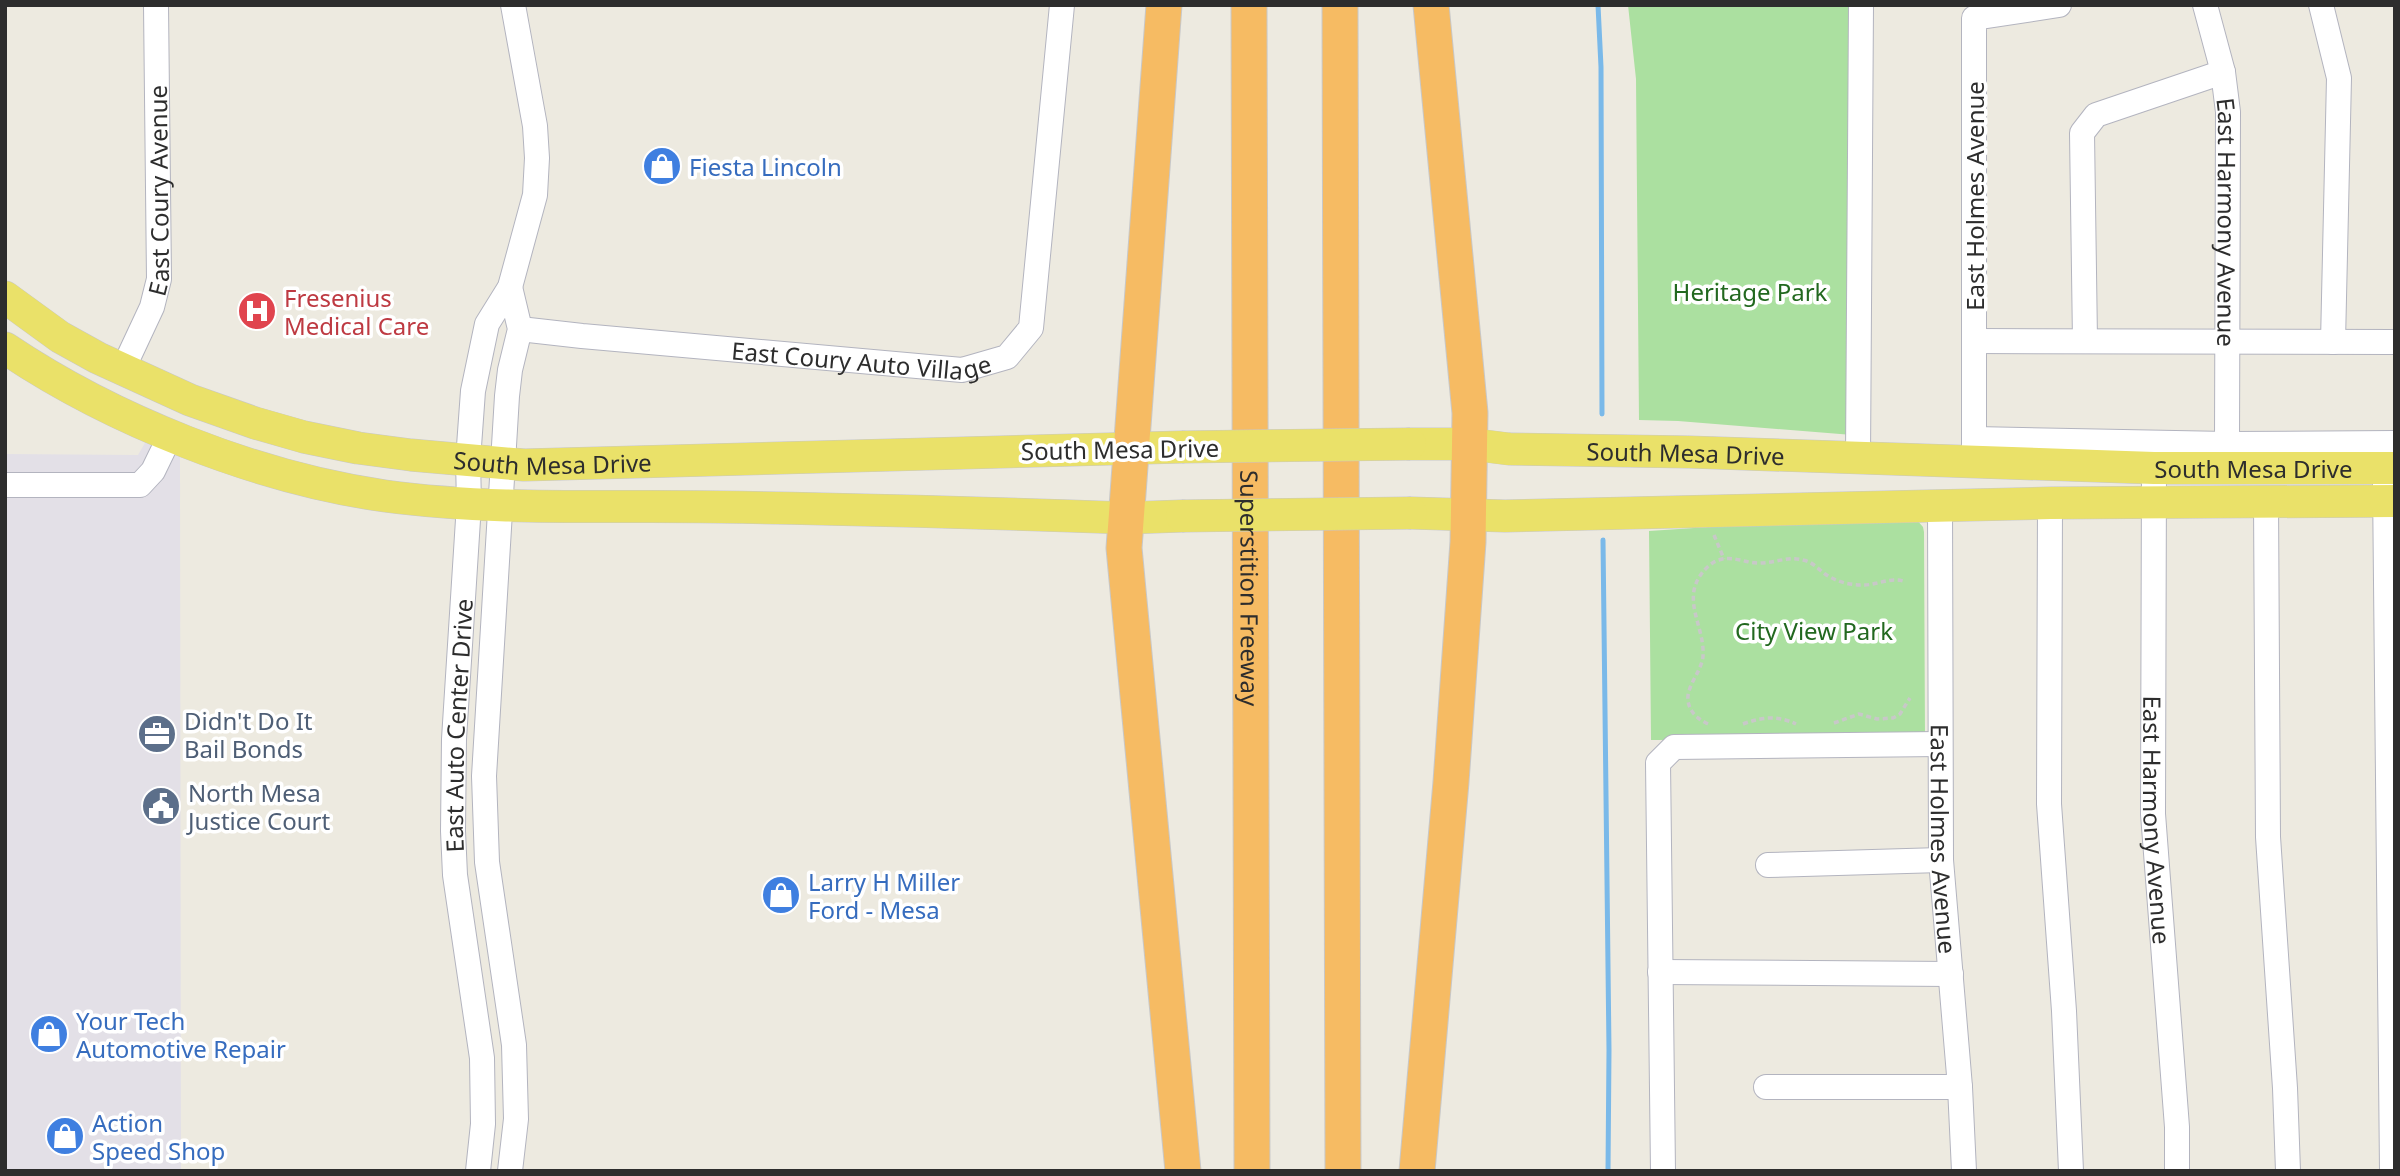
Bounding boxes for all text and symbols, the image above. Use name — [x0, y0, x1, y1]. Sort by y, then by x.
street label: East Holmes Avenue — [1958, 81, 1991, 311]
street label: East Coury Avenue — [139, 85, 176, 299]
street label: East Harmony Avenue — [2210, 96, 2245, 347]
shop icon: Fiesta Lincoln — [641, 145, 683, 187]
place label: Fiesta Lincoln — [689, 150, 842, 183]
park label: Heritage Park — [1673, 275, 1828, 308]
place label: Fresenius Medical Care — [284, 281, 429, 342]
hospital icon: Fresenius Medical Care — [236, 290, 278, 332]
street label: East Coury Auto Village — [730, 333, 995, 387]
street label: South Mesa Drive — [1021, 431, 1219, 467]
street label: South Mesa Drive — [1586, 434, 1785, 472]
street label: South Mesa Drive — [452, 442, 652, 482]
street label: South Mesa Drive — [2154, 452, 2353, 485]
street label: Superstition Freeway — [1234, 470, 1267, 707]
street label: East Auto Center Drive — [436, 597, 479, 853]
park label: City View Park — [1735, 614, 1893, 647]
street label: East Harmony Avenue — [2136, 695, 2179, 945]
place label: Didn't Do It Bail Bonds — [184, 704, 313, 765]
office icon: Didn't Do It Bail Bonds — [136, 713, 178, 755]
street label: East Holmes Avenue — [1924, 724, 1965, 955]
place label: North Mesa Justice Court — [186, 776, 330, 837]
public building icon: North Mesa Justice Court — [140, 785, 182, 827]
place label: Larry H Miller Ford - Mesa — [808, 865, 960, 926]
shop icon: Larry H Miller Ford - Mesa — [760, 874, 802, 916]
place label: Your Tech Automotive Repair — [76, 1004, 286, 1065]
shop icon: Your Tech Automotive Repair — [28, 1013, 70, 1055]
place label: Action Speed Shop — [92, 1106, 225, 1167]
shop icon: Action Speed Shop — [44, 1115, 86, 1157]

